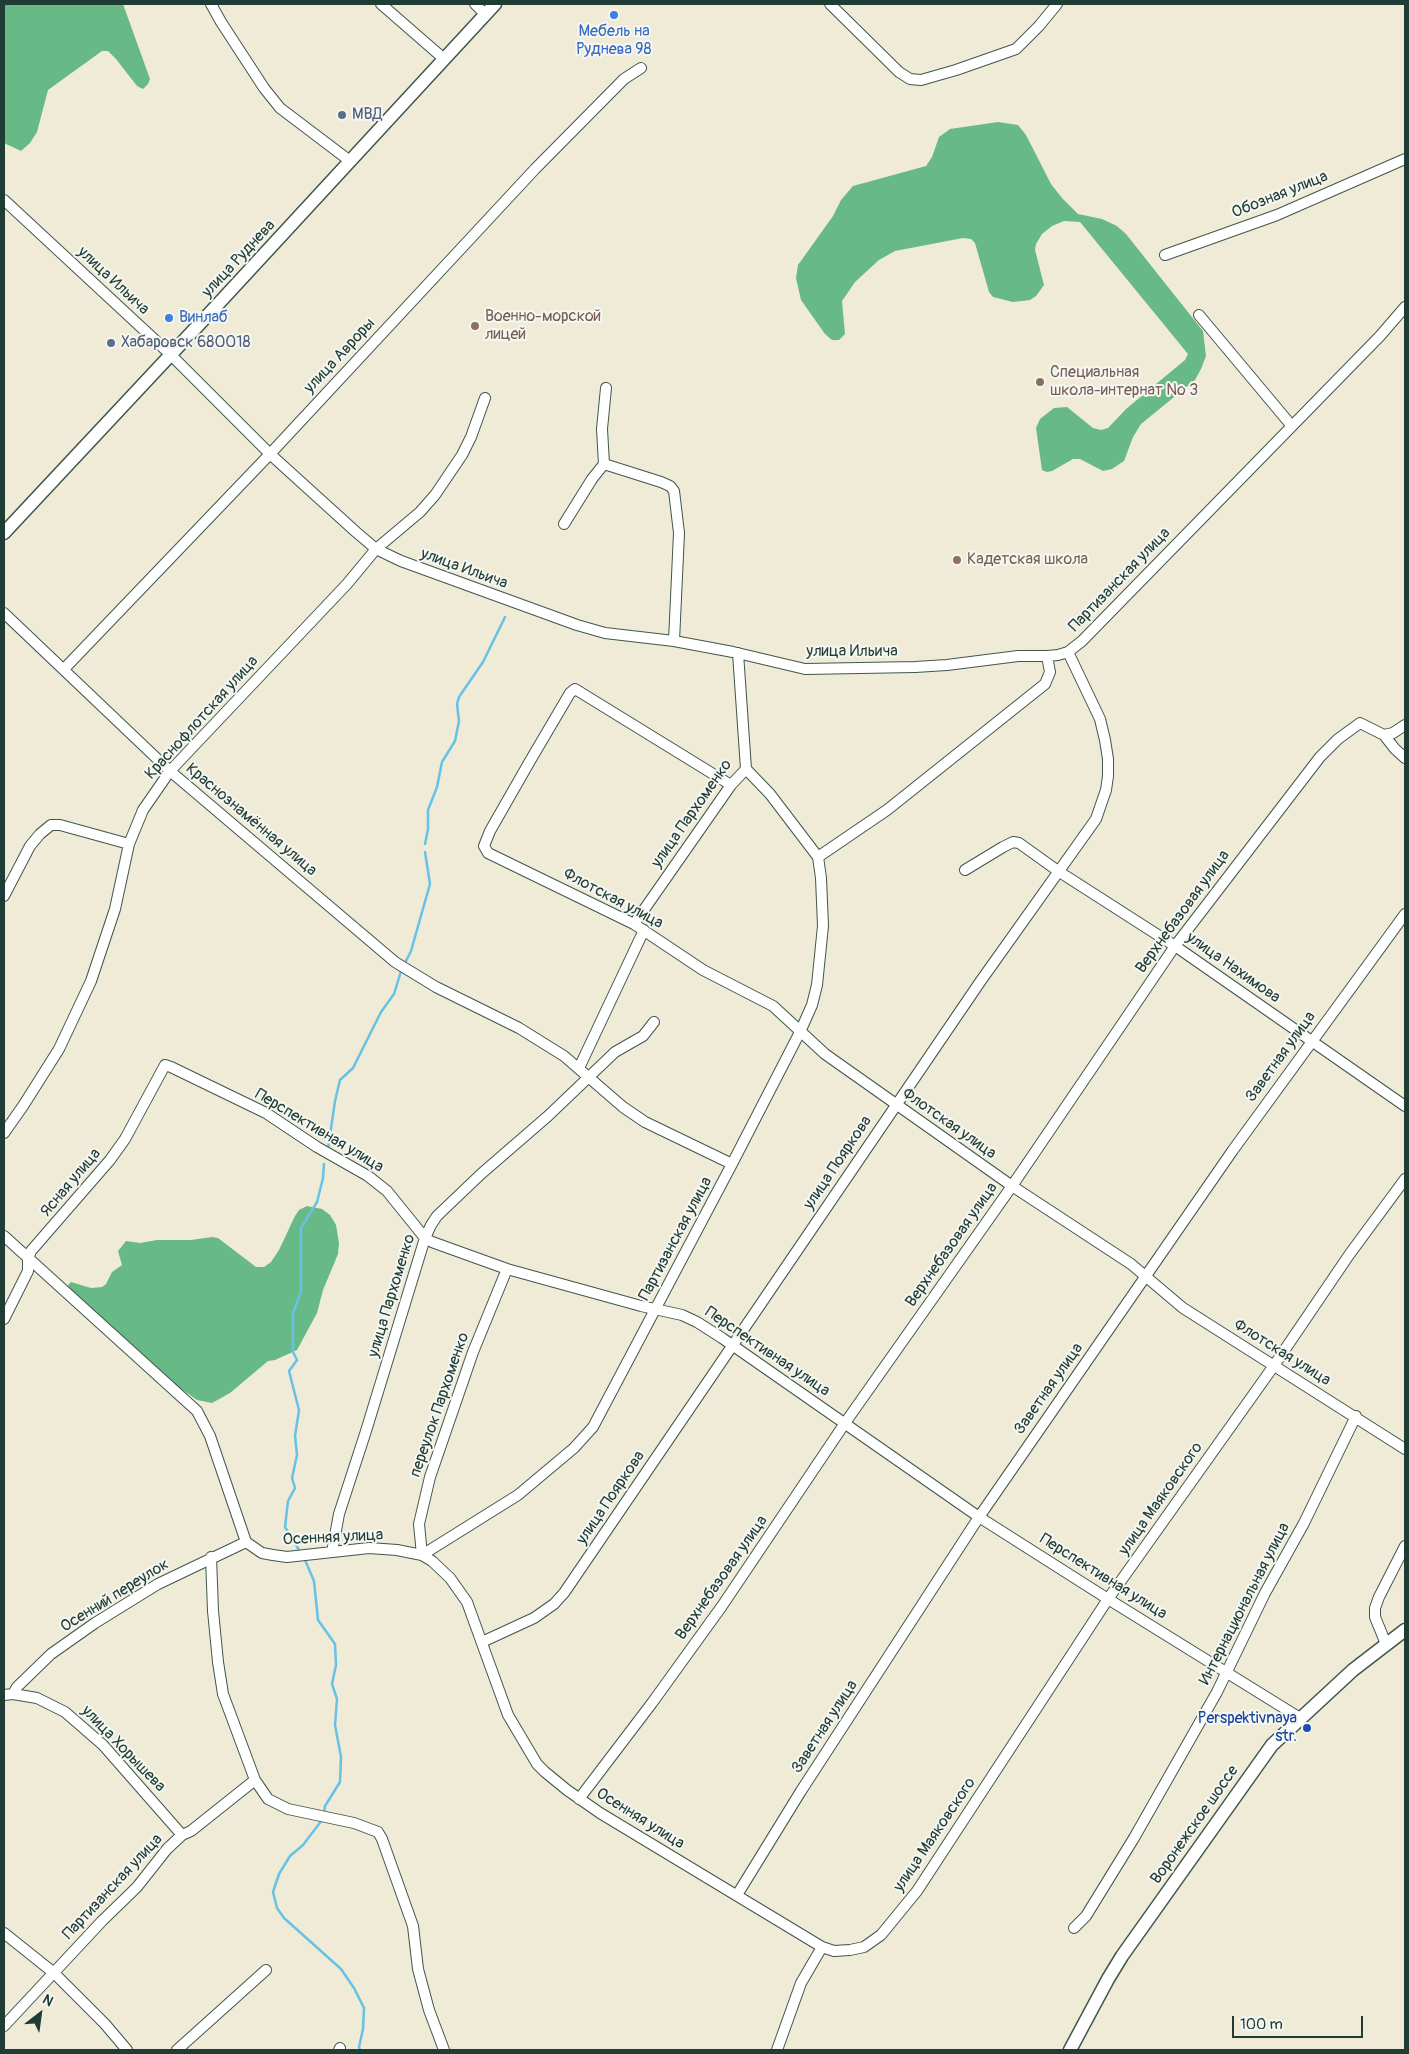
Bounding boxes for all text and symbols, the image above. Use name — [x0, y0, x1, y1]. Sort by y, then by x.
marker: Мебель на Руднева 98 — [608, 9, 620, 21]
place label: Мебель на Руднева 98 — [576, 22, 652, 60]
place label: МВД — [352, 105, 382, 125]
marker: МВД — [336, 109, 348, 121]
street label: Обозная улица — [1229, 167, 1331, 223]
street label: улица Руднева — [198, 216, 280, 302]
street label: улица Ильича — [73, 243, 153, 319]
place label: Военно-морской лицей — [485, 307, 601, 345]
place label: Винлаб — [179, 308, 228, 328]
marker: Винлаб — [163, 312, 175, 324]
street label: улица Авроры — [300, 315, 380, 397]
marker: Военно-морской лицей — [469, 320, 481, 332]
place label: Хабаровск 680018 — [121, 333, 251, 353]
marker: Хабаровск 680018 — [105, 337, 117, 349]
place label: Специальная школа-интернат № 3 — [1050, 363, 1198, 401]
marker: Специальная школа-интернат № 3 — [1034, 376, 1046, 388]
street label: Партизанская улица — [1065, 524, 1175, 636]
street label: улица Ильича — [418, 544, 510, 594]
place label: Кадетская школа — [967, 550, 1088, 570]
marker: Кадетская школа — [951, 554, 963, 566]
street label: улица Ильича — [806, 642, 898, 662]
street label: Краснофлотская улица — [141, 652, 263, 784]
street label: улица Пархоменко — [647, 756, 737, 872]
street label: Краснознамённая улица — [181, 759, 321, 881]
street label: Верхнебазовая улица — [1132, 847, 1234, 977]
street label: Флотская улица — [560, 865, 666, 933]
street label: улица Нахимова — [1182, 928, 1284, 1008]
street label: Заветная улица — [1242, 1008, 1320, 1106]
street label: Флотская улица — [898, 1084, 1000, 1164]
street label: Перспективная улица — [251, 1085, 387, 1177]
street label: улица Пояркова — [800, 1113, 876, 1213]
street label: Ясная улица — [37, 1145, 105, 1221]
street label: Партизанская улица — [635, 1174, 717, 1304]
street label: Верхнебазовая улица — [902, 1179, 1002, 1311]
street label: улица Пархоменко — [364, 1232, 420, 1360]
street label: Перспективная улица — [701, 1303, 833, 1401]
street label: Флотская улица — [1230, 1316, 1334, 1390]
street label: переулок Пархоменко — [406, 1330, 474, 1480]
street label: Заветная улица — [1010, 1340, 1088, 1438]
street label: улица Маяковского — [1115, 1439, 1207, 1559]
street label: улица Пояркова — [573, 1448, 649, 1548]
street label: Верхнебазовая улица — [672, 1512, 772, 1644]
street label: Интернациональная улица — [1196, 1520, 1294, 1688]
street label: Осенняя улица — [282, 1526, 384, 1550]
street label: Перспективная улица — [1036, 1530, 1170, 1624]
street label: Осенний переулок — [57, 1555, 173, 1637]
street label: Заветная улица — [788, 1677, 862, 1777]
street label: улица Хорышева — [77, 1702, 169, 1796]
place label: Perspektivnaya str. — [1198, 1709, 1297, 1747]
marker: Perspektivnaya str. — [1301, 1722, 1313, 1734]
street label: Воронежское шоссе — [1147, 1762, 1243, 1888]
street label: улица Маяковского — [890, 1774, 980, 1896]
street label: Осенняя улица — [592, 1784, 688, 1854]
street label: Партизанская улица — [59, 1830, 167, 1944]
north arrow — [15, 1989, 65, 2039]
text: N — [39, 1991, 56, 2010]
scale bar — [1234, 2006, 1365, 2038]
text: 100 m — [1240, 2015, 1283, 2034]

